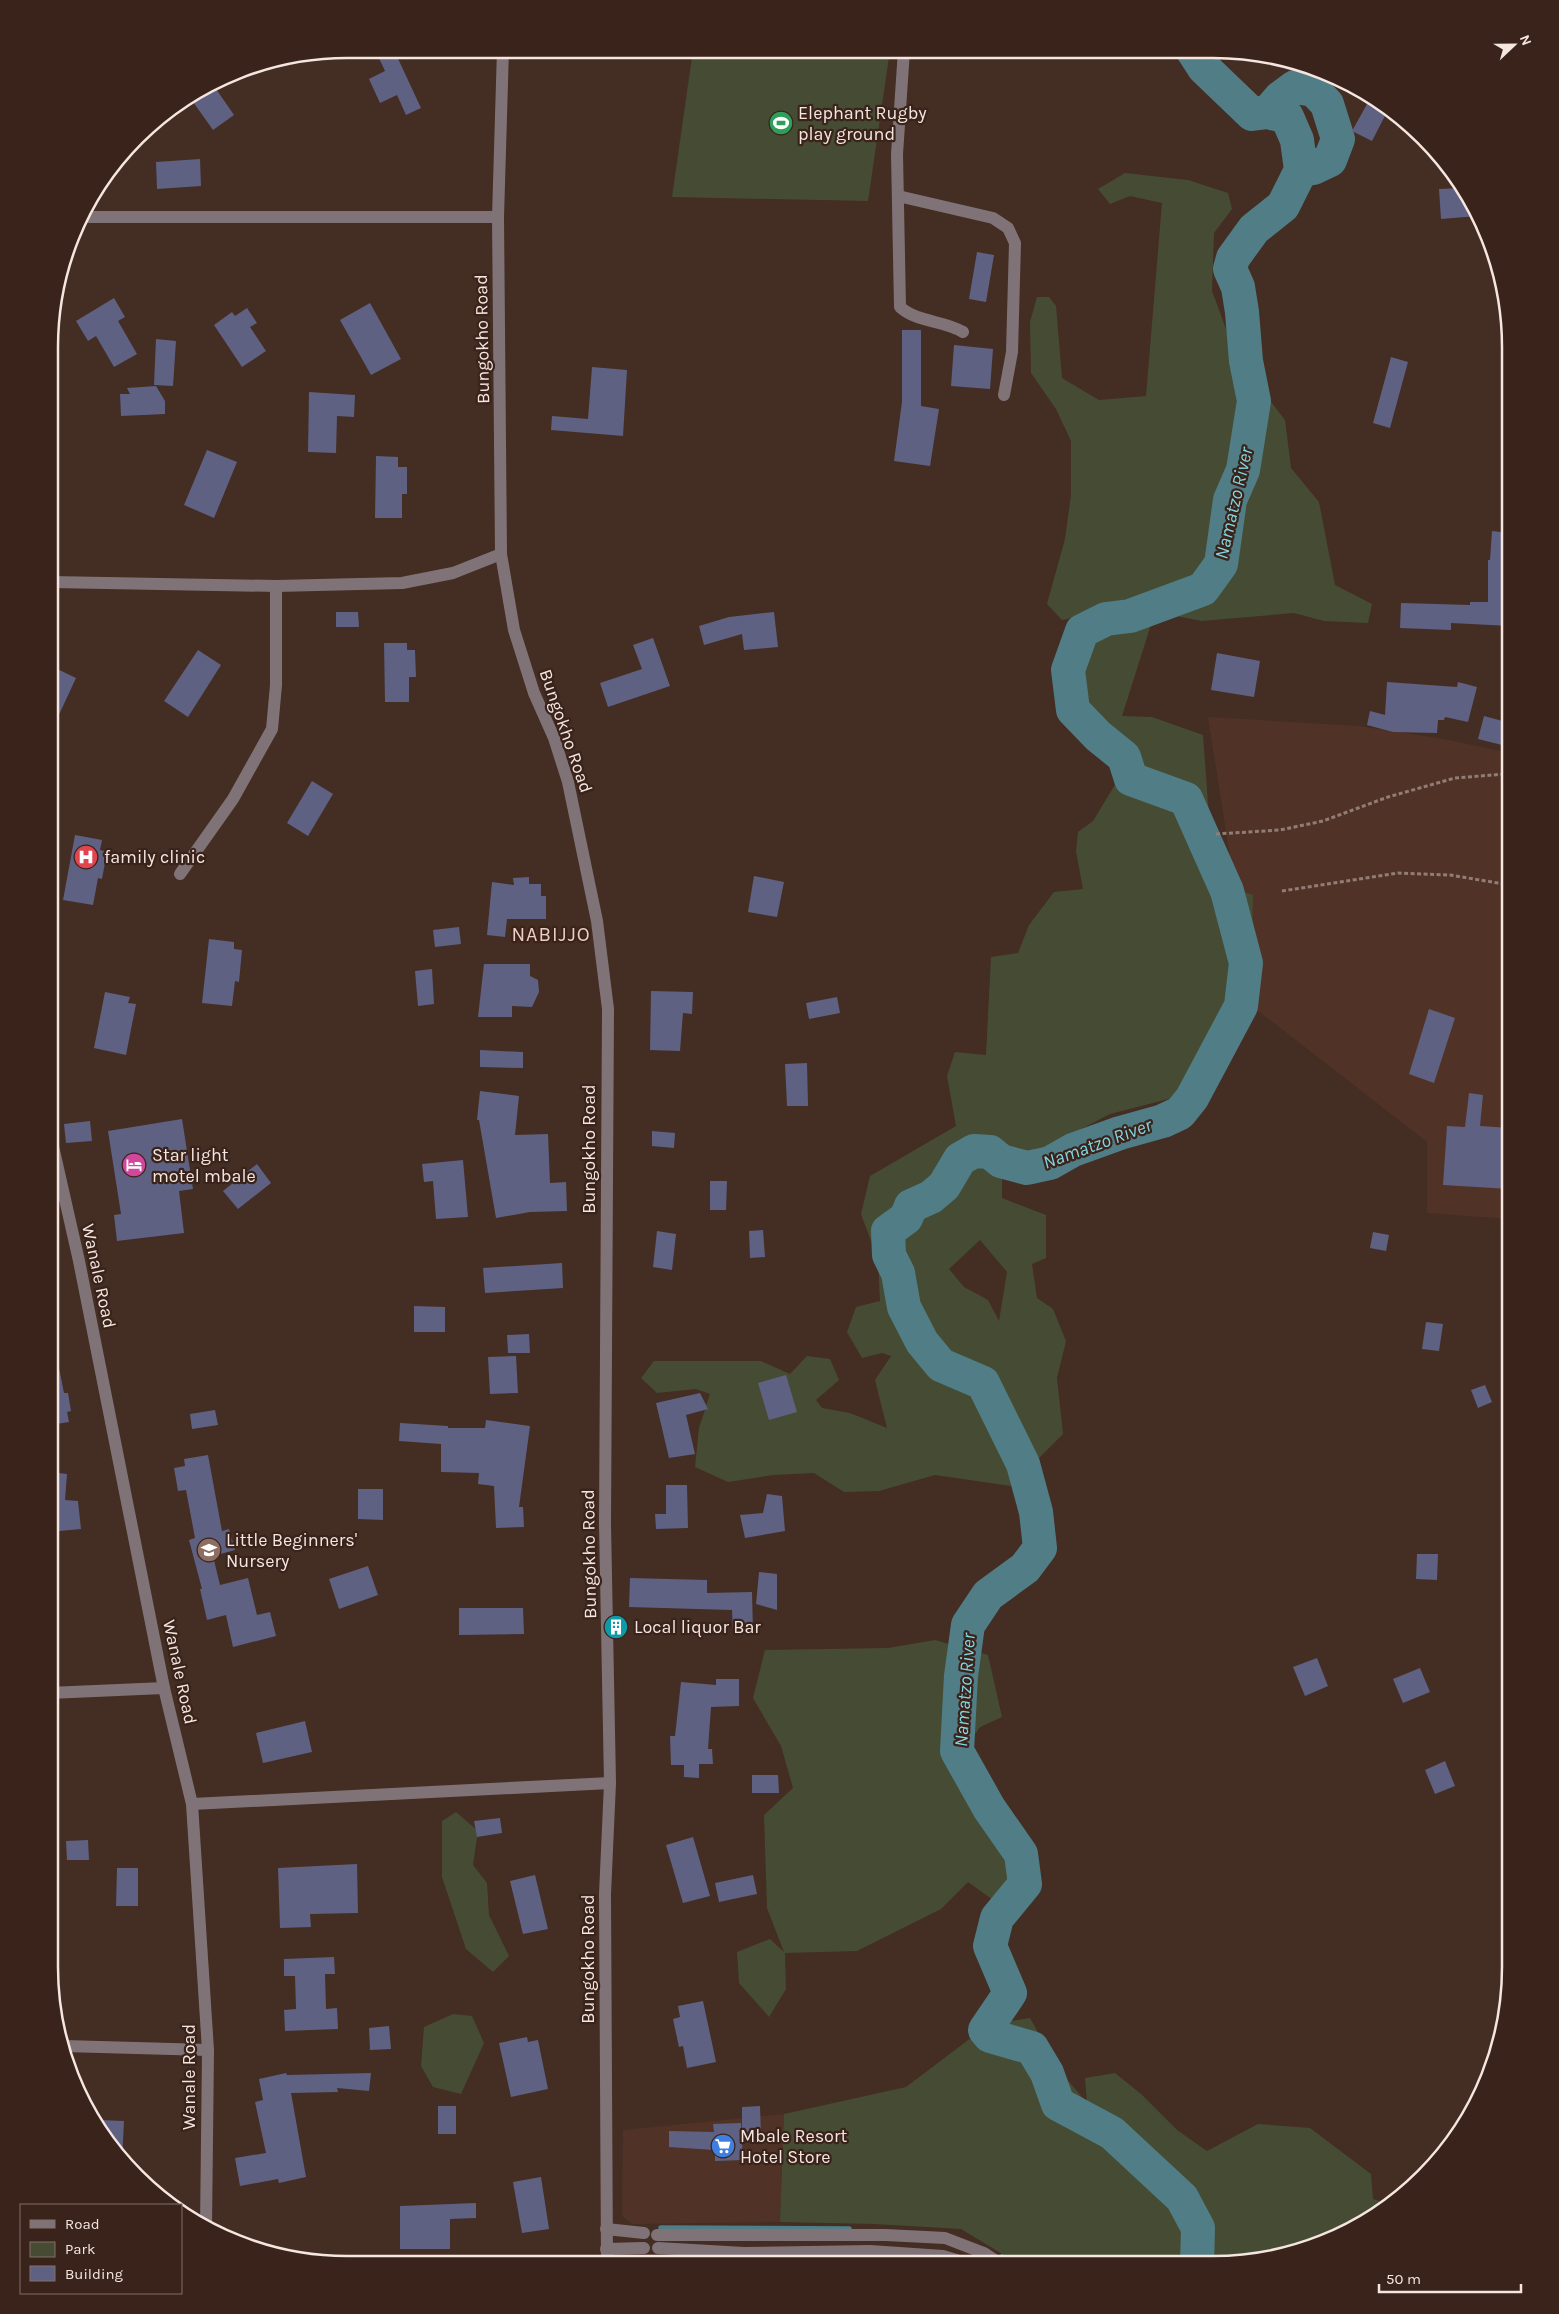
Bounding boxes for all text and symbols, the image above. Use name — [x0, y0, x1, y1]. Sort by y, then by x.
north arrow — [1489, 20, 1539, 70]
text: N — [1516, 32, 1535, 48]
place label: Elephant Rugby play ground — [798, 102, 927, 145]
sports icon: Elephant Rugby play ground — [768, 110, 794, 136]
street label: Bungokho Road — [470, 274, 494, 404]
water label: Namatzo River — [1210, 444, 1258, 561]
street label: Bungokho Road — [535, 666, 597, 796]
hospital icon: family clinic — [73, 844, 99, 870]
place label: family clinic — [104, 846, 205, 868]
district label: NABIJJO — [511, 923, 591, 946]
street label: Bungokho Road — [578, 1084, 600, 1214]
water label: Namatzo River — [1040, 1114, 1156, 1174]
place label: Star light motel mbale — [152, 1144, 256, 1187]
hotel icon: Star light motel mbale — [121, 1152, 147, 1178]
street label: Wanale Road — [77, 1222, 121, 1330]
street label: Bungokho Road — [577, 1489, 601, 1619]
place label: Little Beginners' Nursery — [226, 1529, 357, 1572]
school or university icon: Little Beginners' Nursery — [196, 1537, 222, 1563]
building icon: Local liquor Bar — [603, 1614, 629, 1640]
place label: Local liquor Bar — [634, 1616, 761, 1638]
street label: Wanale Road — [158, 1618, 202, 1726]
water label: Namatzo River — [950, 1631, 980, 1748]
street label: Bungokho Road — [577, 1894, 599, 2024]
street label: Wanale Road — [178, 2024, 200, 2130]
place label: Mbale Resort Hotel Store — [740, 2125, 847, 2168]
supermarket icon: Mbale Resort Hotel Store — [710, 2133, 736, 2159]
legend — [20, 2204, 182, 2294]
text: Road — [65, 2215, 100, 2233]
text: Park — [65, 2240, 95, 2258]
scale bar — [1379, 2262, 1522, 2294]
text: Building — [65, 2265, 123, 2283]
text: 50 m — [1386, 2270, 1421, 2288]

